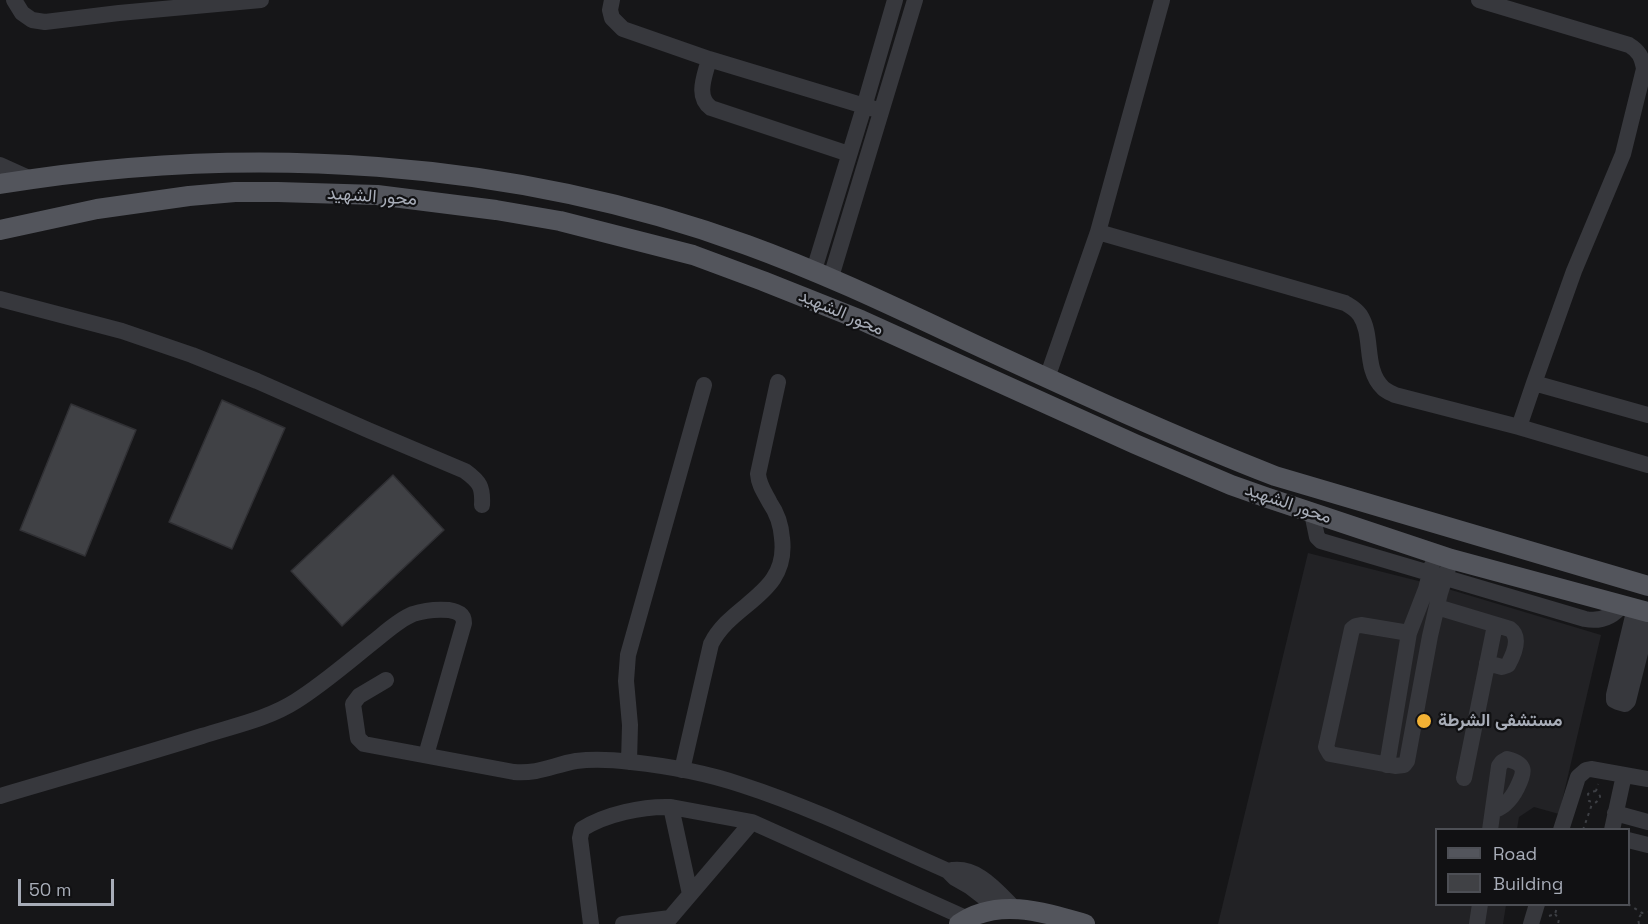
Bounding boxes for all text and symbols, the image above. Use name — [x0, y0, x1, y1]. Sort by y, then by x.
street label: محور الشهيد — [326, 183, 418, 211]
street label: محور الشهيد — [795, 285, 887, 341]
street label: محور الشهيد — [1242, 479, 1334, 529]
place label: مستشفى الشرطة — [1438, 710, 1562, 732]
marker: مستشفى الشرطة — [1415, 712, 1433, 730]
legend — [1435, 828, 1630, 906]
text: Road — [1493, 842, 1537, 865]
scale bar — [21, 867, 117, 905]
text: Building — [1493, 872, 1563, 895]
text: 50 m — [29, 878, 71, 901]

